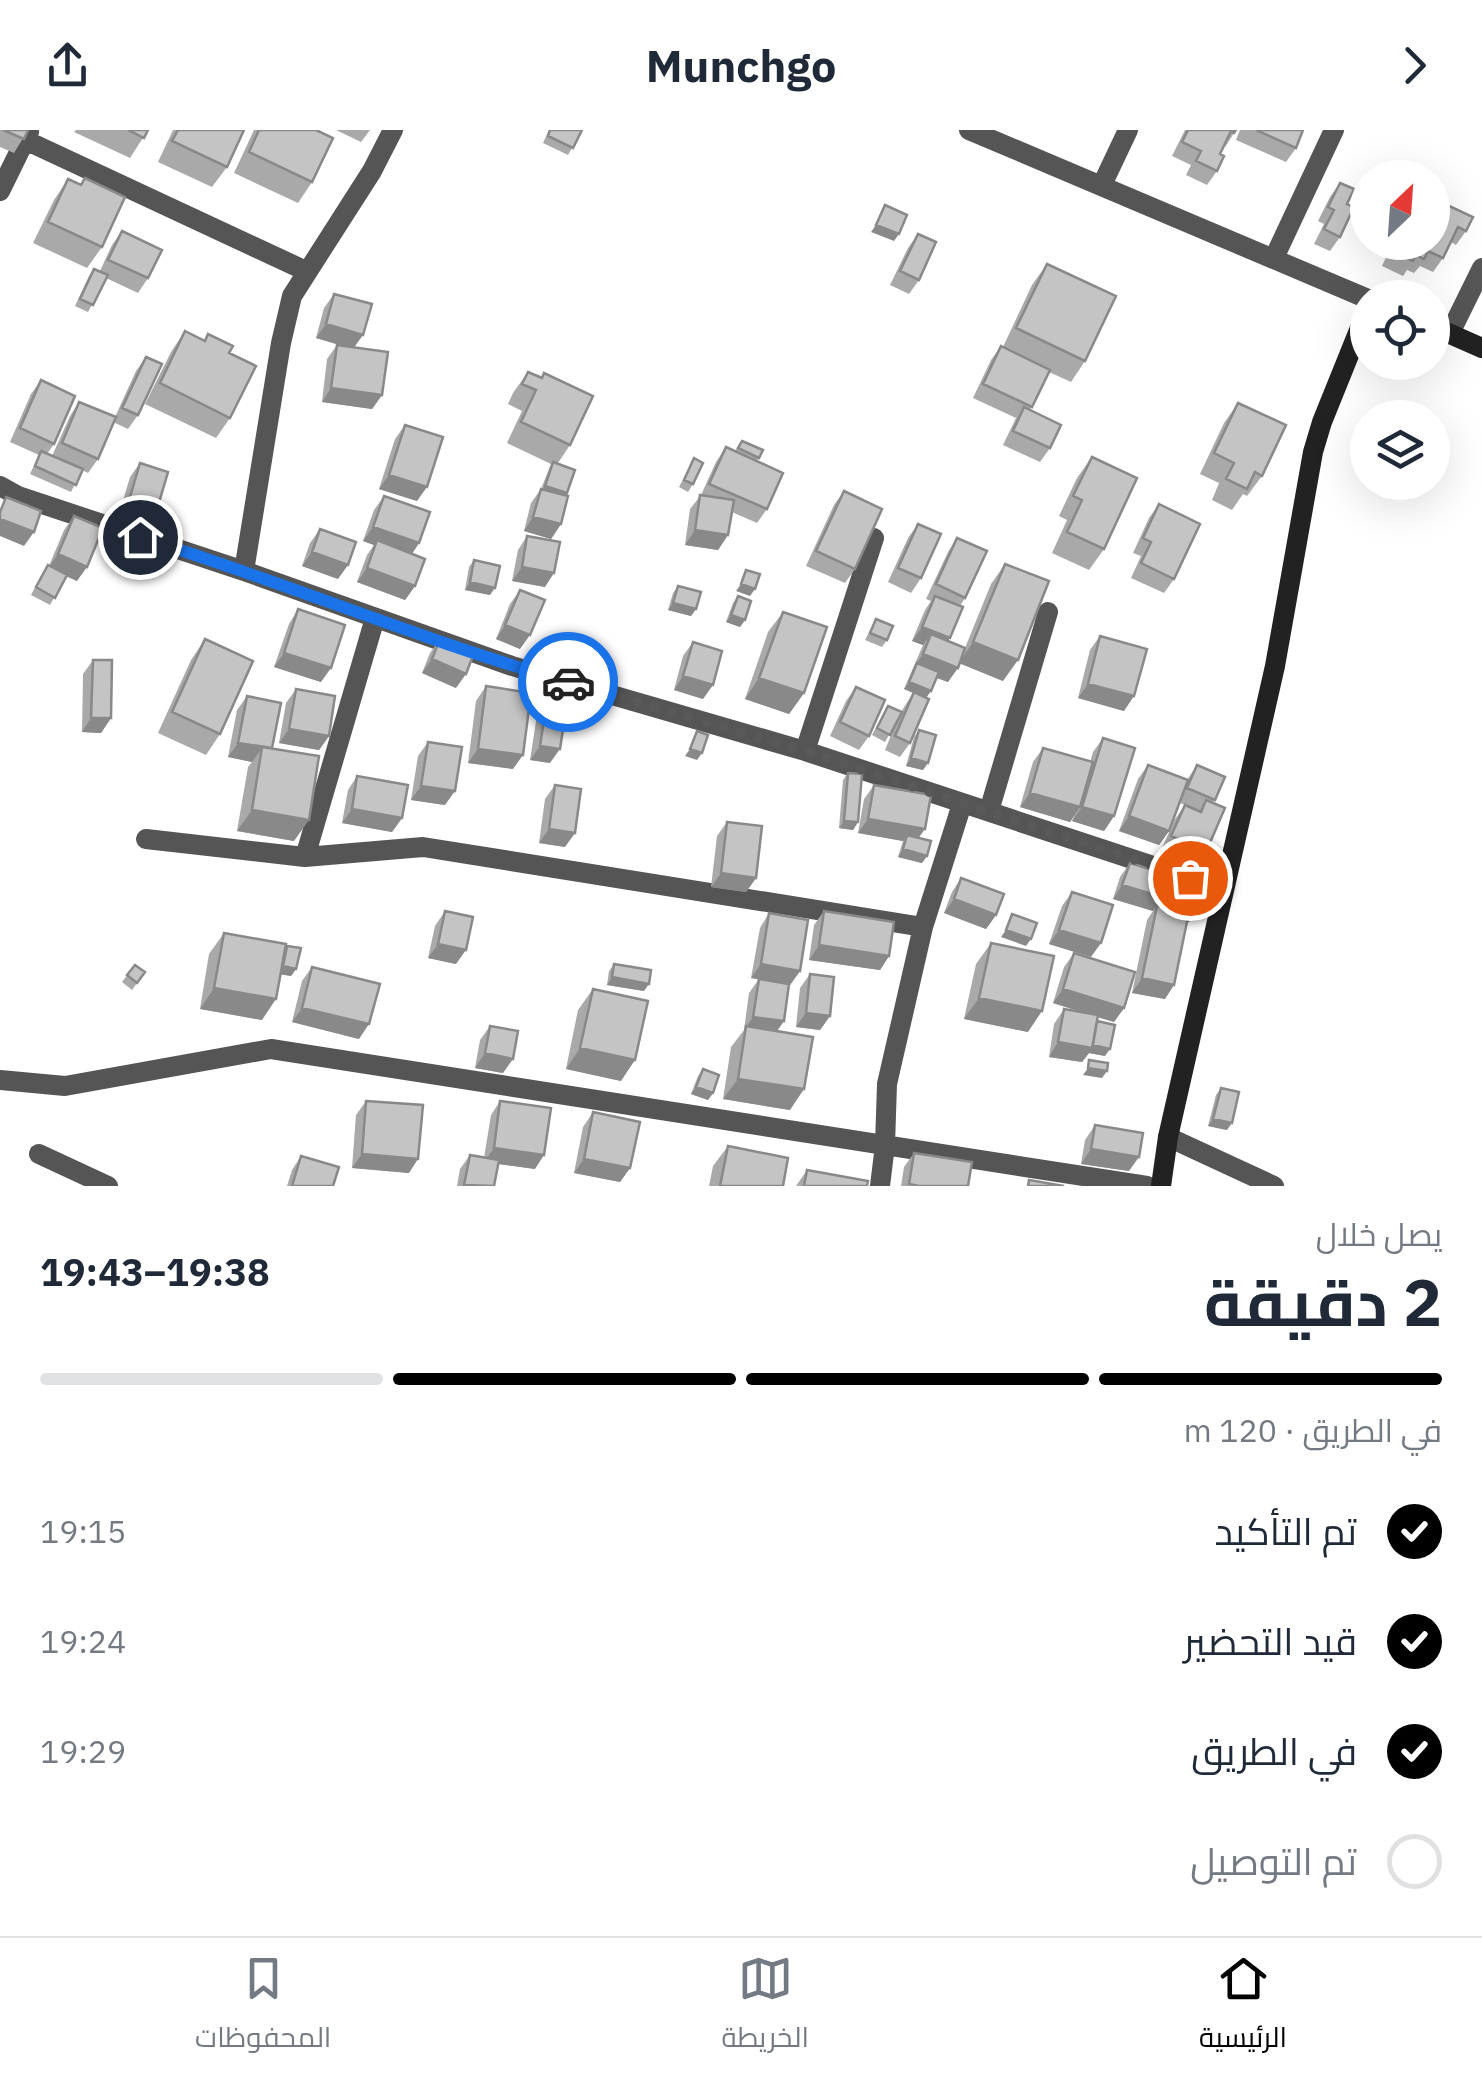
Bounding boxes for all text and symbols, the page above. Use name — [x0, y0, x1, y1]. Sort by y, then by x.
text: Munchgo — [646, 36, 836, 94]
icon: share — [40, 38, 95, 93]
icon: forward — [1387, 38, 1442, 93]
north arrow — [1350, 160, 1450, 260]
map controls — [1350, 160, 1450, 500]
button: locate — [1350, 280, 1450, 380]
button: layers — [1350, 400, 1450, 500]
pin — [98, 495, 183, 580]
icon: home — [113, 510, 168, 565]
courier — [518, 632, 618, 732]
icon: car — [541, 655, 596, 710]
pin — [1148, 836, 1233, 921]
icon: bag — [1163, 851, 1218, 906]
text: يصل خلال — [1316, 1213, 1442, 1255]
text: 19:38–19:43 — [40, 1247, 270, 1296]
text: 2 دقيقة — [1204, 1259, 1442, 1344]
text: في الطريق · 120 m — [1184, 1409, 1442, 1451]
icon: check — [1387, 1504, 1442, 1559]
text: تم التأكيد — [1215, 1506, 1357, 1555]
text: 19:15 — [40, 1510, 126, 1552]
icon: check — [1387, 1614, 1442, 1669]
text: قيد التحضير — [1184, 1616, 1357, 1665]
text: 19:24 — [40, 1620, 126, 1662]
icon: check — [1387, 1724, 1442, 1779]
text: في الطريق — [1191, 1726, 1357, 1775]
text: 19:29 — [40, 1730, 126, 1772]
text: تم التوصيل — [1190, 1836, 1357, 1885]
tab: المحفوظات — [195, 1951, 331, 2063]
tab: الخريطة — [722, 1951, 809, 2063]
tab: الرئيسية — [1199, 1951, 1287, 2063]

